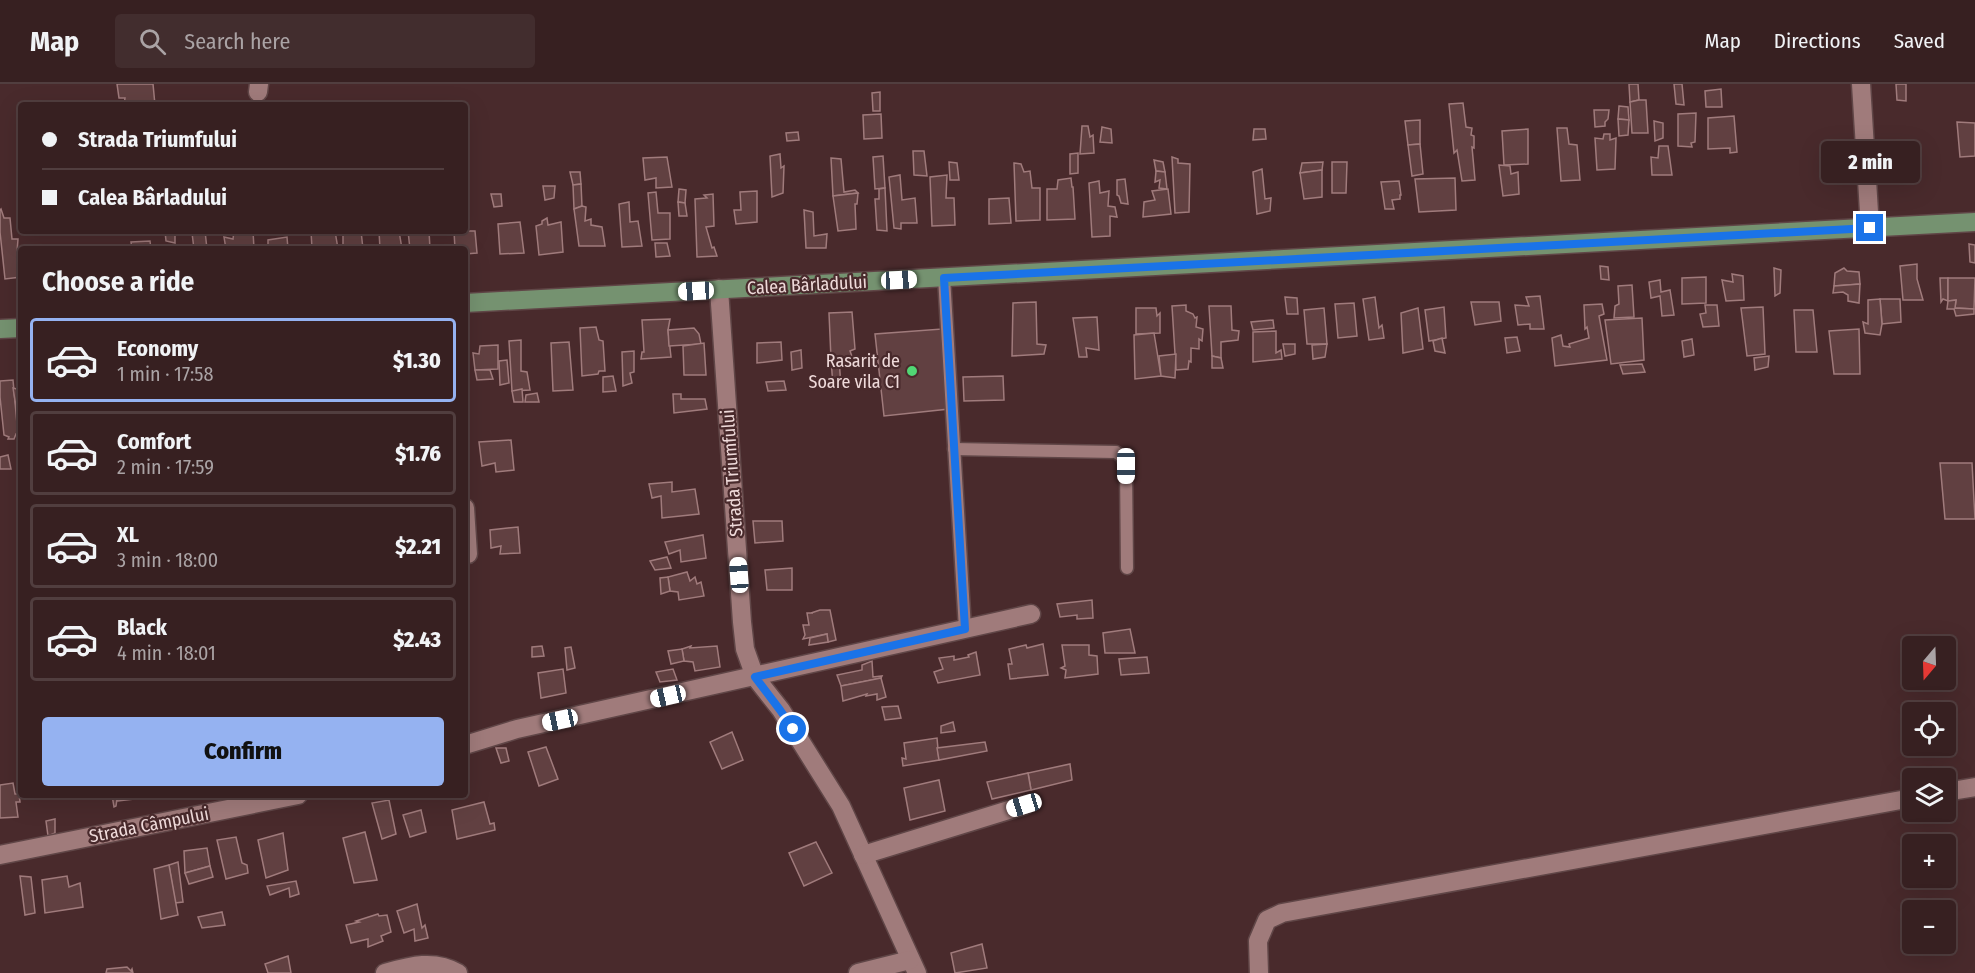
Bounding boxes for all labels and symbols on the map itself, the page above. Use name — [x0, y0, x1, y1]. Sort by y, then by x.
callout: 2 min — [1820, 141, 1920, 183]
route end — [1856, 214, 1883, 241]
car — [881, 270, 917, 290]
street label: Calea Bârladului — [746, 271, 868, 299]
car — [678, 281, 714, 301]
place label: Rasarit de Soare vila C1 — [809, 350, 900, 393]
marker: Rasarit de Soare vila C1 — [905, 364, 919, 378]
street label: Strada Triumfului — [717, 409, 747, 537]
car — [1117, 448, 1135, 484]
car — [729, 556, 749, 594]
north arrow — [1902, 636, 1956, 690]
car — [648, 683, 688, 709]
car — [541, 707, 579, 733]
route start — [779, 715, 806, 742]
car — [1004, 791, 1044, 819]
street label: Strada Câmpului — [87, 803, 211, 847]

